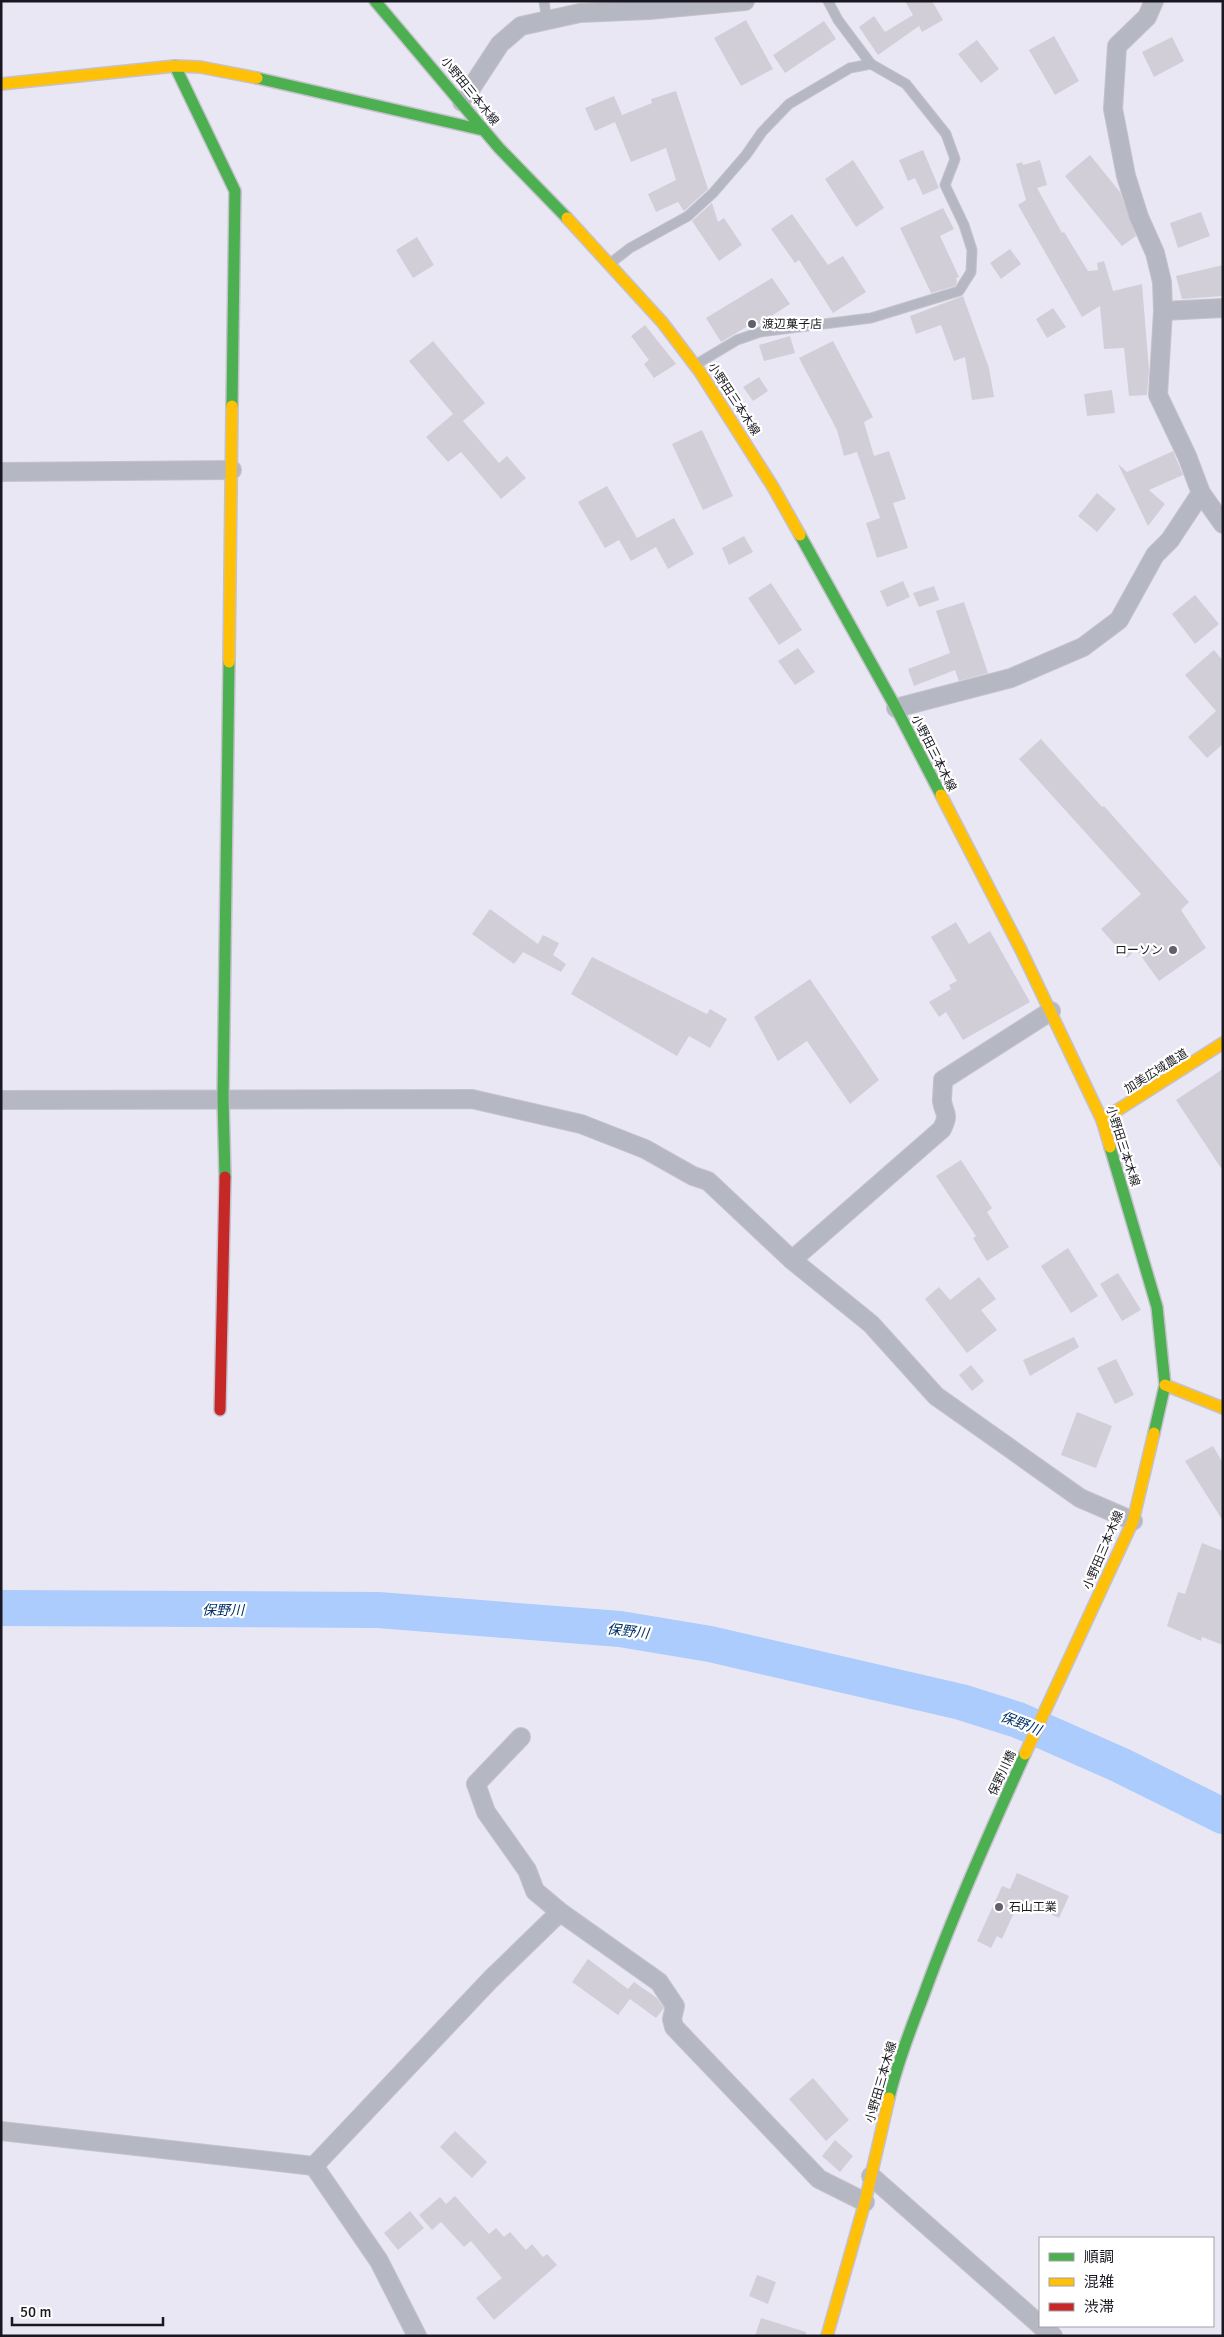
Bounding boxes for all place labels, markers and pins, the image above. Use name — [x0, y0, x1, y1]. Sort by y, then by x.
place label: 渡辺菓子店 — [762, 317, 822, 332]
marker: 渡辺菓子店 — [746, 318, 758, 330]
place label: ローソン — [1115, 943, 1163, 958]
marker: ローソン — [1167, 944, 1179, 956]
place label: 石山工業 — [1009, 1900, 1057, 1915]
marker: 石山工業 — [993, 1901, 1005, 1913]

